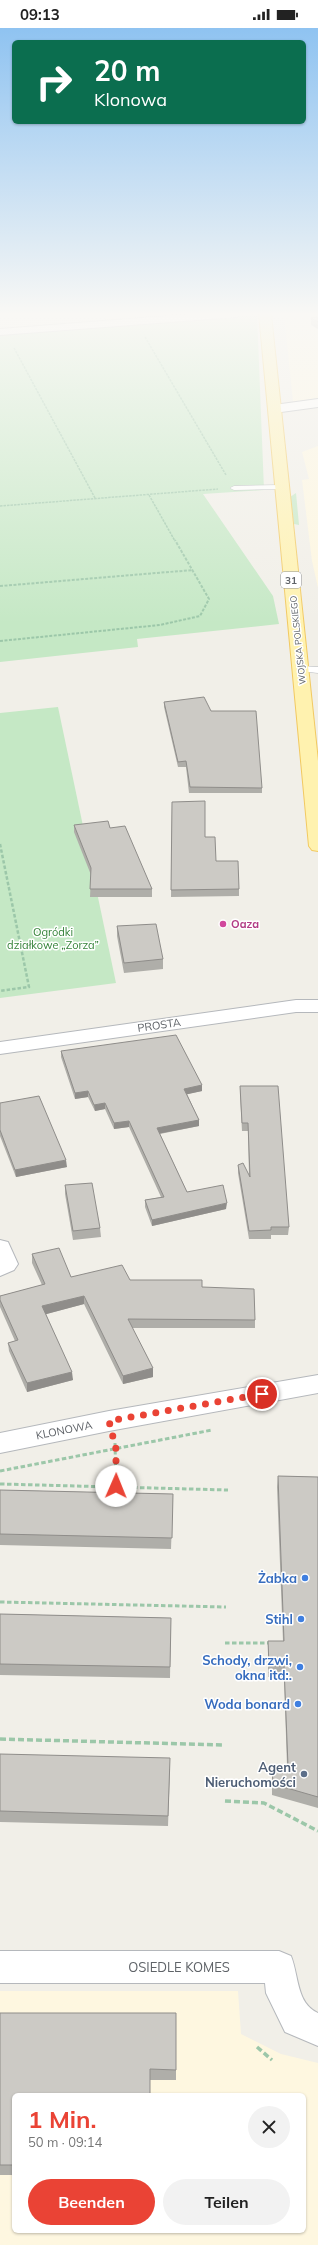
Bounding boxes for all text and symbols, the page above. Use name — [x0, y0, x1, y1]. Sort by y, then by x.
text: 09:13 — [20, 5, 60, 24]
text: 20 m — [94, 53, 160, 88]
icon: right — [28, 56, 80, 108]
text: Klonowa — [94, 88, 167, 111]
road number: 31 — [281, 572, 301, 588]
street label: WOJSKA POLSKIEGO — [287, 595, 308, 685]
place label: Oaza — [231, 917, 259, 931]
marker: Oaza — [218, 919, 228, 929]
park label: Ogródki działkowe „Zorza” — [7, 925, 99, 952]
street label: PROSTA — [136, 1015, 182, 1035]
pin — [245, 1377, 279, 1411]
icon: arrive — [251, 1383, 273, 1405]
street label: KLONOWA — [35, 1418, 93, 1442]
position arrow — [95, 1465, 137, 1507]
place label: Żabka — [258, 1570, 297, 1586]
marker: Żabka — [300, 1573, 310, 1583]
place label: Stihl — [265, 1611, 293, 1627]
marker: Stihl — [296, 1614, 306, 1624]
place label: Schody, drzwi, okna itd:. — [202, 1652, 292, 1683]
marker: Schody, drzwi, okna itd:. — [295, 1662, 305, 1672]
place label: Woda bonard — [204, 1696, 290, 1712]
marker: Woda bonard — [293, 1699, 303, 1709]
place label: Agent Nieruchomości — [205, 1759, 296, 1790]
marker: Agent Nieruchomości — [299, 1769, 309, 1779]
street label: OSIEDLE KOMES — [128, 1959, 230, 1975]
text: 1 Min. — [28, 2104, 97, 2134]
button: close — [248, 2106, 290, 2148]
text: 50 m · 09:14 — [28, 2134, 102, 2150]
button: Beenden — [28, 2179, 155, 2225]
button: Teilen — [163, 2179, 290, 2225]

